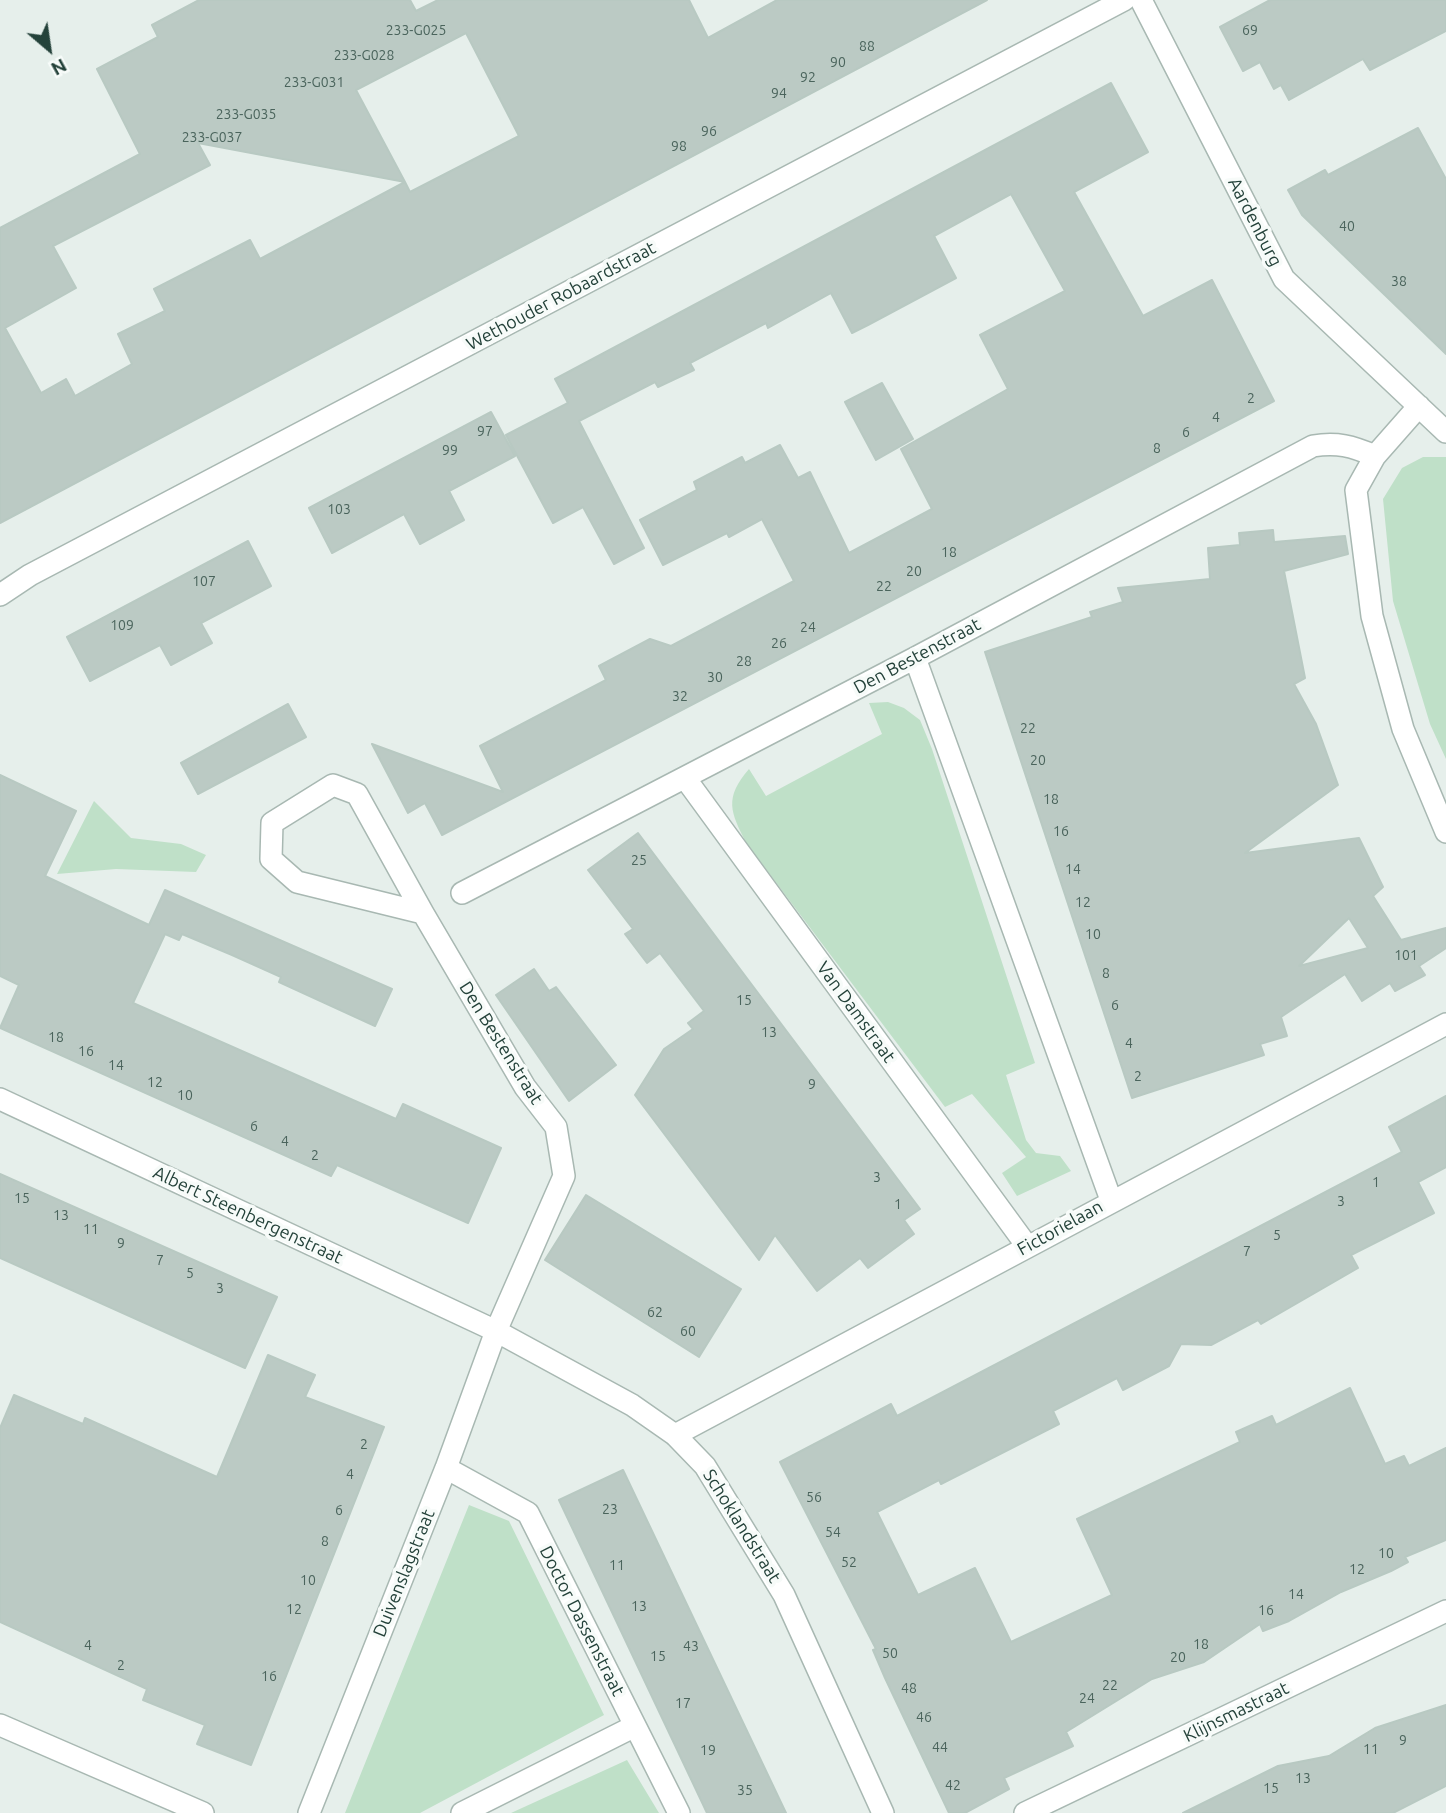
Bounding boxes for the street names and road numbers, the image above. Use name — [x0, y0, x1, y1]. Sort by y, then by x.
street label: Aardenburg — [1223, 174, 1287, 270]
street label: Wethouder Robaardstraat — [463, 237, 659, 355]
street label: Den Bestenstraat — [850, 613, 984, 699]
street label: Van Damstraat — [812, 957, 900, 1067]
street label: Den Bestenstraat — [455, 978, 547, 1108]
street label: Albert Steenbergenstraat — [150, 1162, 346, 1268]
street label: Fictorielaan — [1013, 1196, 1107, 1260]
street label: Schoklandstraat — [698, 1465, 786, 1587]
street label: Duivenslagstraat — [369, 1506, 439, 1640]
street label: Doctor Dassenstraat — [535, 1543, 629, 1699]
street label: Klijnsmastraat — [1180, 1677, 1292, 1747]

